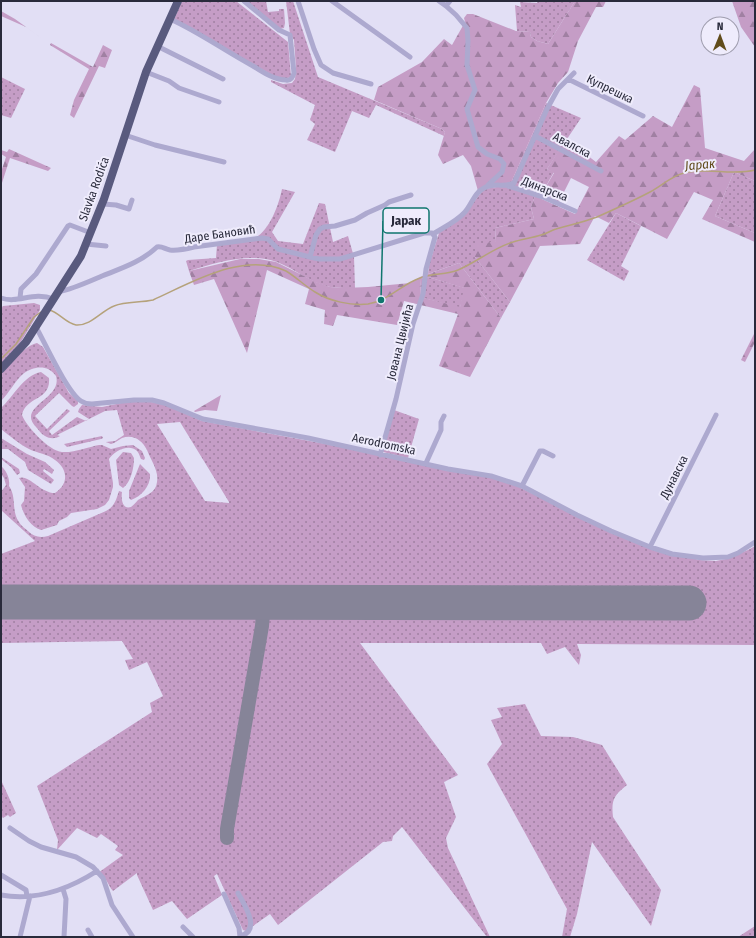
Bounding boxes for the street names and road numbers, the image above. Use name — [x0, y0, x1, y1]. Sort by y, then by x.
street label: Купрешка — [584, 72, 636, 106]
street label: Авалска — [551, 130, 593, 161]
street label: Slavka Rodića — [76, 155, 112, 223]
street label: Динарска — [519, 173, 570, 204]
street label: Даре Бановић — [183, 222, 256, 246]
street label: Јована Цвијића — [384, 302, 416, 382]
street label: Aerodromska — [351, 430, 417, 458]
street label: Дунавска — [657, 453, 691, 502]

